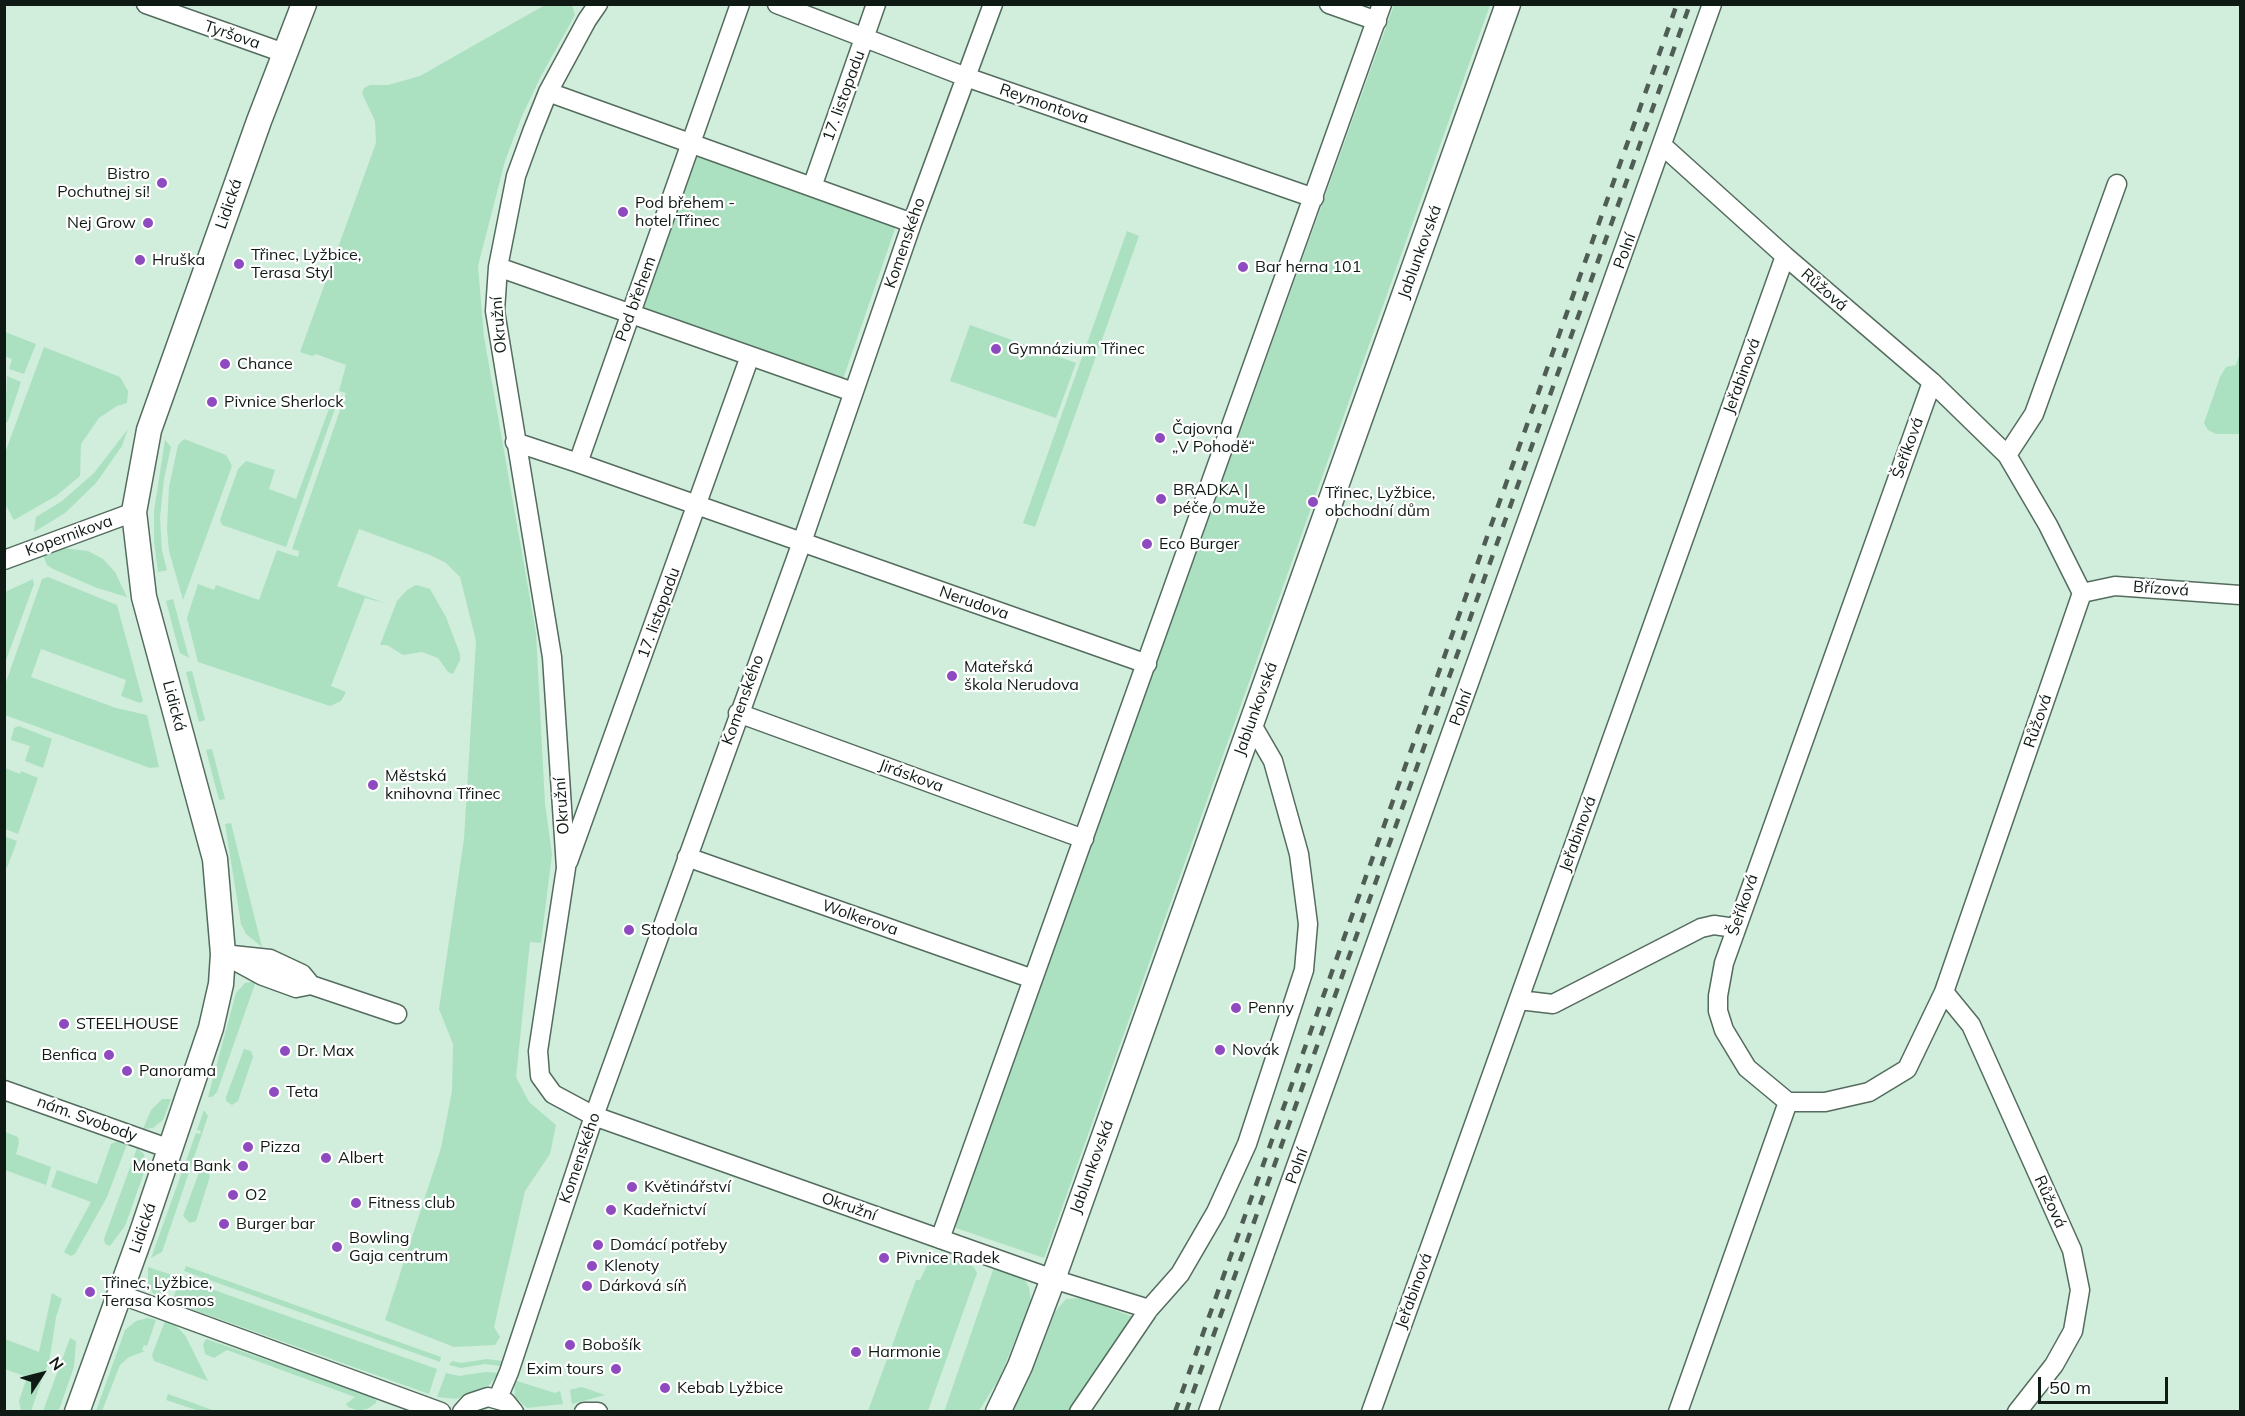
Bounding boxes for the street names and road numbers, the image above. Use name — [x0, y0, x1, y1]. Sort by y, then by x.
street label: Tyršova — [202, 17, 262, 53]
street label: 17. listopadu — [819, 48, 869, 144]
street label: Reymontova — [997, 80, 1091, 128]
street label: Lidická — [212, 176, 246, 232]
street label: Komenského — [881, 195, 929, 291]
street label: Jablunkovská — [1394, 203, 1446, 301]
street label: Polní — [1610, 231, 1640, 271]
street label: Pod břehem — [612, 254, 660, 344]
street label: Růžová — [1797, 265, 1851, 315]
street label: Okružní — [487, 296, 511, 354]
street label: Jeřabinová — [1719, 336, 1765, 416]
street label: Šeříková — [1888, 415, 1928, 481]
street label: Kopernikova — [23, 511, 115, 561]
street label: 17. listopadu — [634, 565, 684, 661]
street label: Břízová — [2133, 577, 2189, 601]
street label: Nerudova — [937, 582, 1011, 624]
street label: Komenského — [718, 652, 768, 748]
street label: Jablunkovská — [1230, 660, 1282, 758]
street label: Lidická — [158, 679, 190, 733]
street label: Polní — [1446, 688, 1476, 728]
street label: Růžová — [2020, 692, 2056, 750]
street label: Jiráskova — [876, 755, 946, 797]
street label: Okružní — [550, 777, 574, 835]
street label: Jeřabinová — [1555, 794, 1601, 874]
street label: Šeříková — [1724, 872, 1762, 938]
street label: Wolkerova — [819, 896, 901, 940]
street label: nám. Svobody — [34, 1092, 140, 1146]
street label: Komenského — [556, 1110, 604, 1206]
street label: Jablunkovská — [1066, 1118, 1118, 1216]
street label: Polní — [1282, 1146, 1312, 1186]
street label: Růžová — [2030, 1173, 2070, 1231]
street label: Okružní — [819, 1189, 879, 1225]
street label: Lidická — [126, 1200, 160, 1256]
street label: Jeřabinová — [1391, 1251, 1437, 1331]

